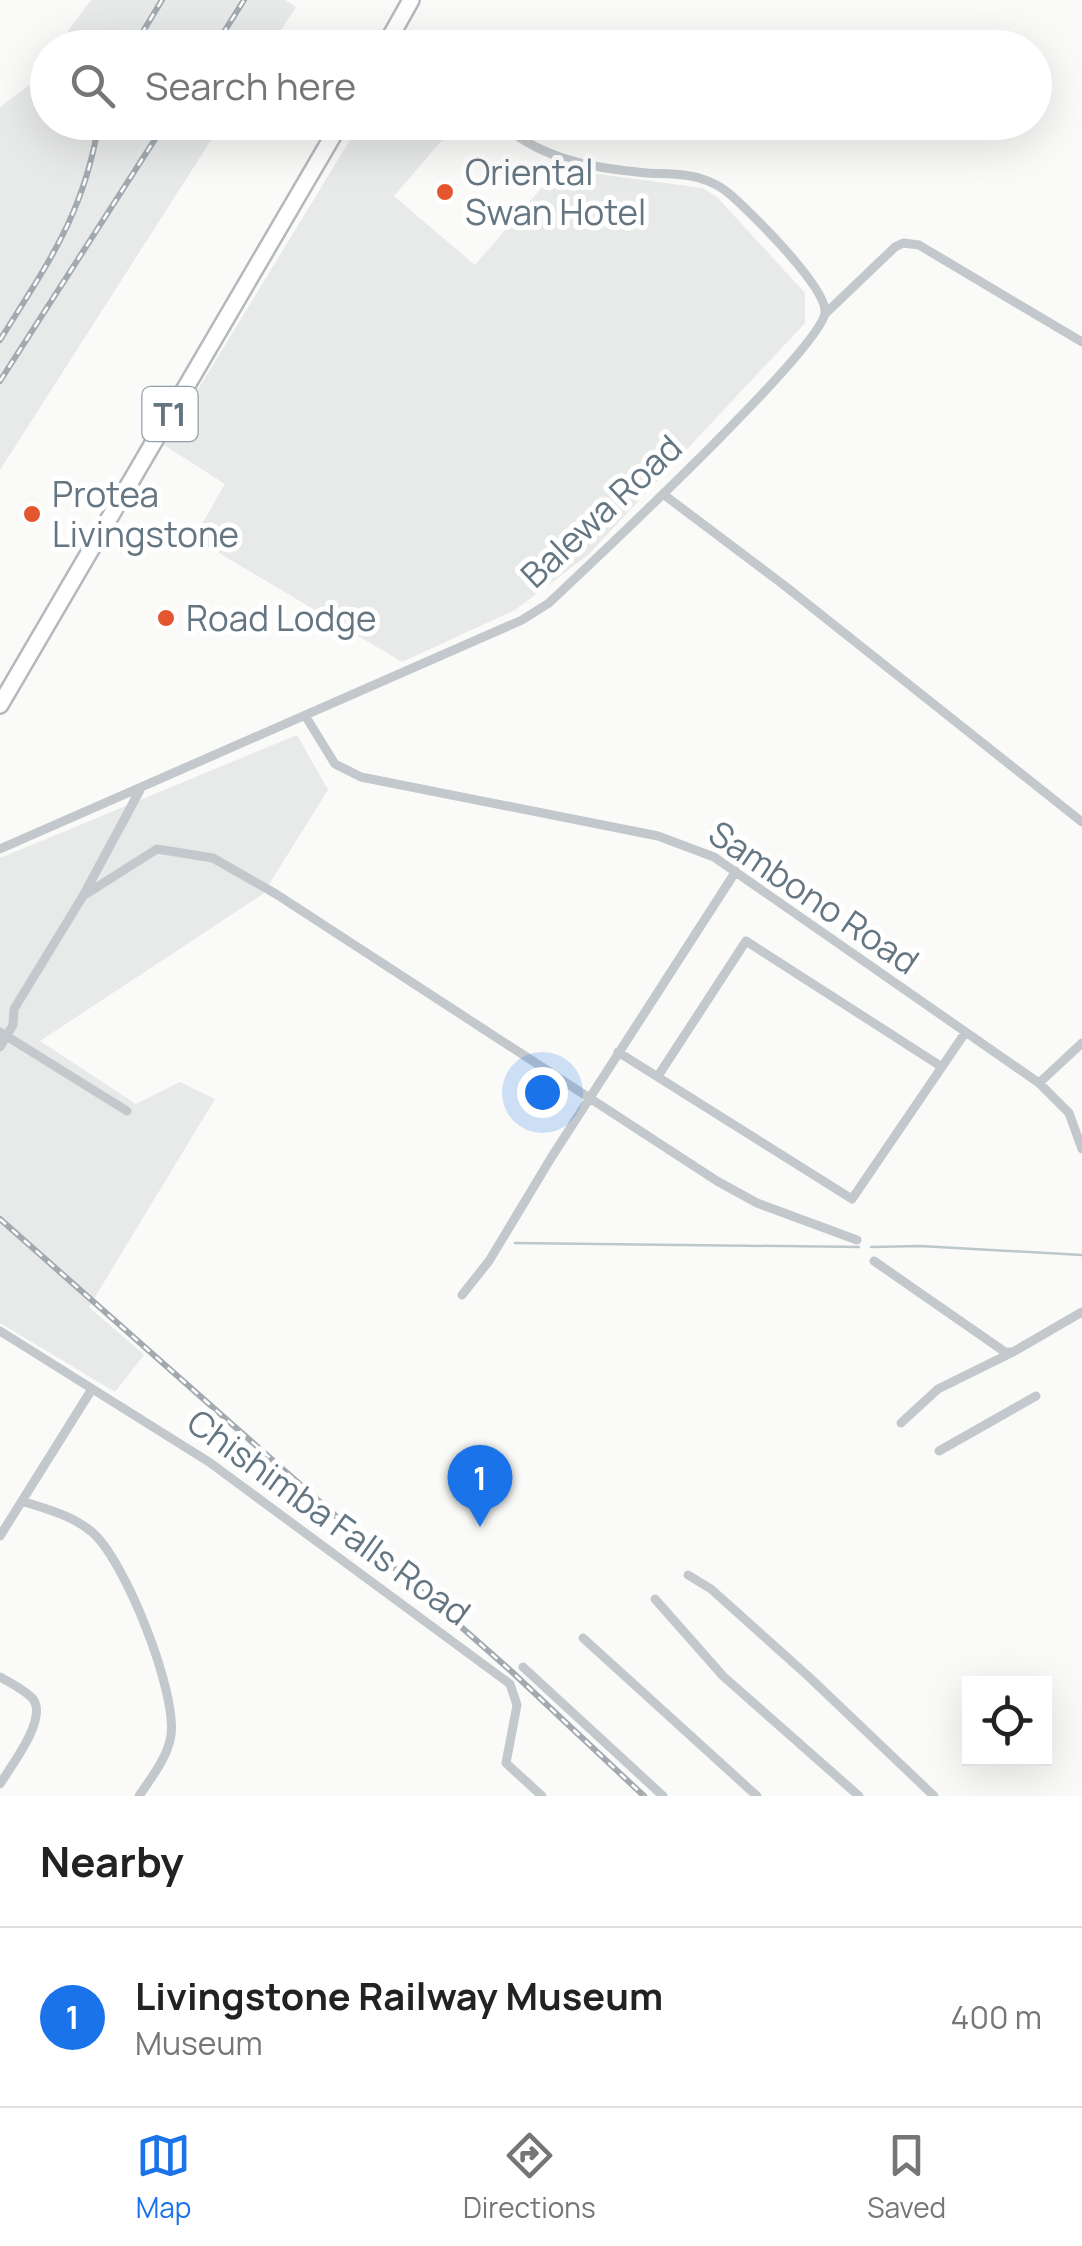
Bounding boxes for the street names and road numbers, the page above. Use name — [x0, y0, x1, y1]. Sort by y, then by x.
road number: T1 — [142, 387, 198, 441]
street label: Balewa Road — [510, 424, 692, 598]
street label: Sambono Road — [700, 809, 928, 985]
street label: Chishimba Falls Road — [178, 1398, 480, 1636]

